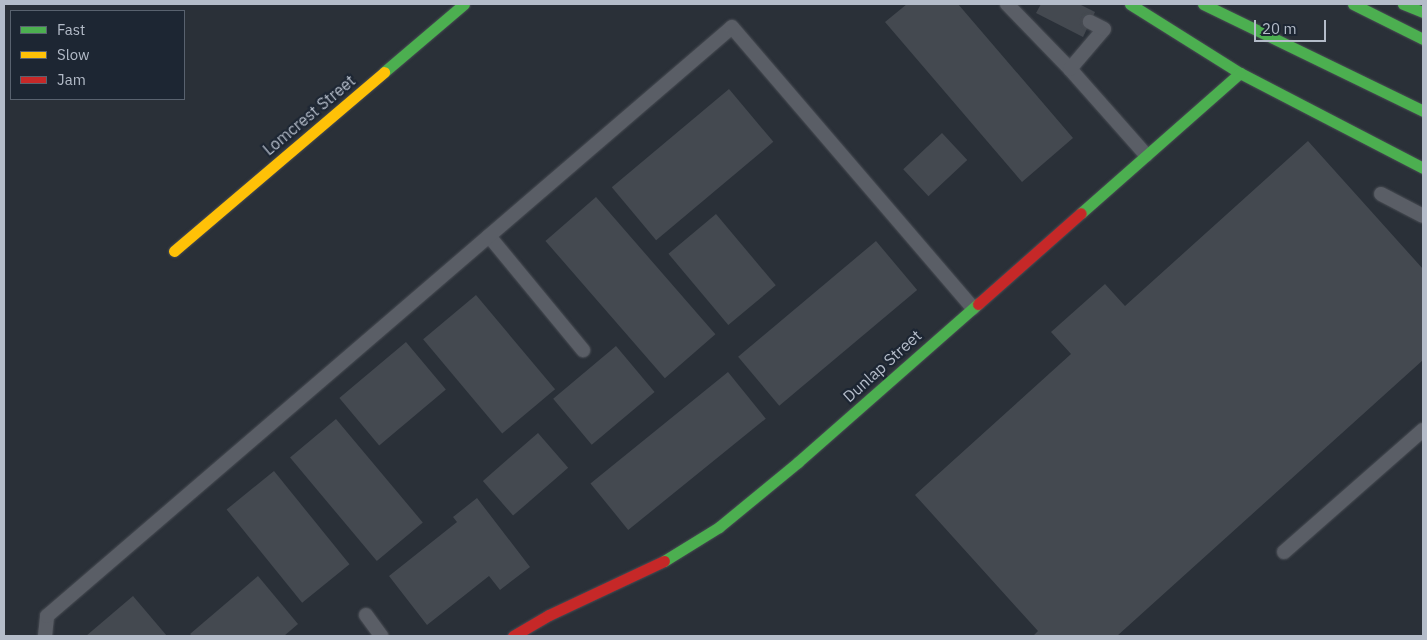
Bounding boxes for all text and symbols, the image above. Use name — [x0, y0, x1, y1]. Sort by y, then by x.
legend — [10, 10, 185, 100]
scale bar — [1257, 10, 1330, 42]
text: 20 m — [1262, 19, 1297, 38]
text: Fast — [57, 20, 85, 39]
text: Slow — [57, 45, 90, 64]
text: Jam — [57, 70, 86, 89]
street label: Lomcrest Street — [259, 71, 359, 159]
street label: Dunlap Street — [839, 326, 925, 406]

